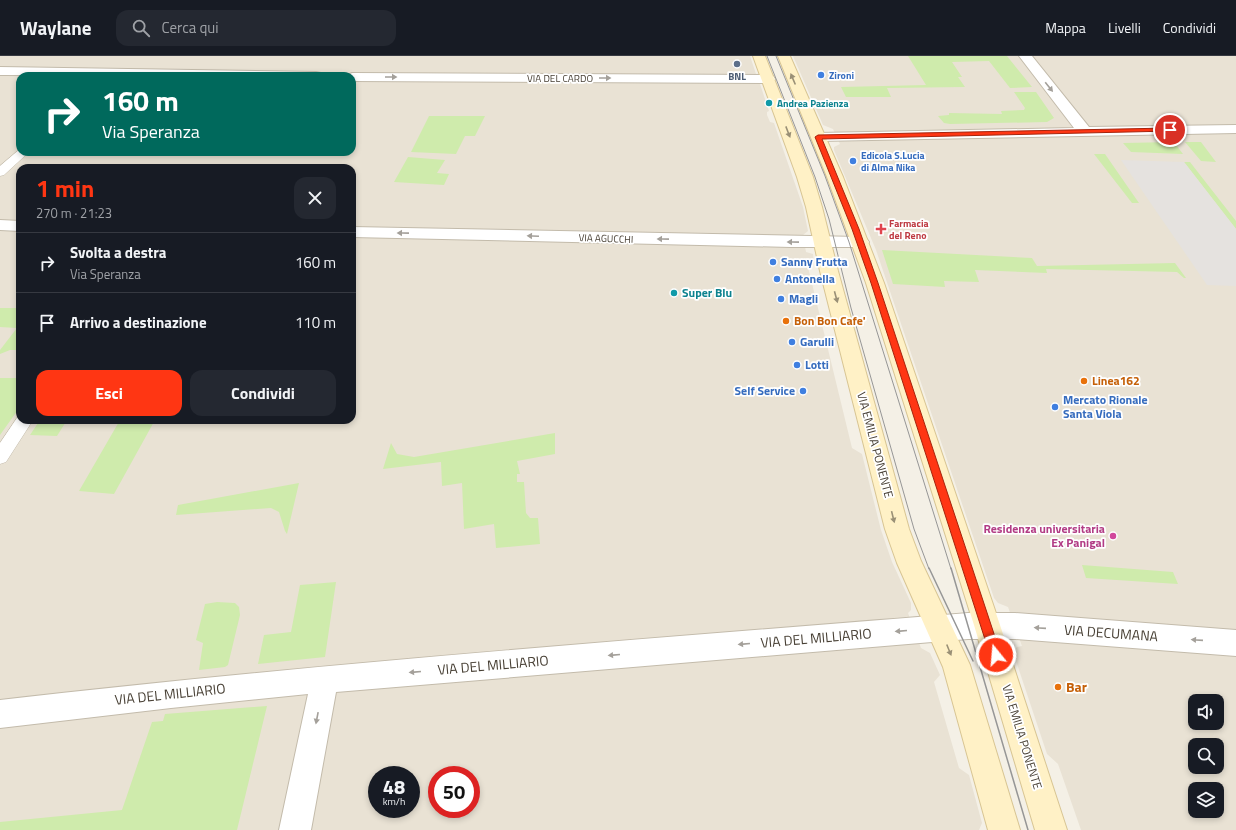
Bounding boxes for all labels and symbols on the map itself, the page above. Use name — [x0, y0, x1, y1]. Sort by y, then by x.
marker: BNL — [732, 59, 742, 69]
place label: Zironi — [829, 68, 854, 83]
place label: BNL — [728, 69, 746, 84]
marker: Zironi — [816, 70, 826, 80]
street label: VIA DEL CARDO — [527, 71, 593, 86]
one-way arrow — [790, 73, 796, 84]
one-way arrow — [385, 74, 398, 80]
one-way arrow — [599, 75, 612, 81]
one-way arrow — [1045, 81, 1053, 92]
place label: Andrea Pazienza — [777, 96, 849, 111]
marker: Andrea Pazienza — [764, 98, 774, 108]
pin — [1153, 113, 1187, 147]
one-way arrow — [785, 126, 791, 138]
place label: Edicola S.Lucia di Alma Nika — [861, 148, 925, 175]
marker: Edicola S.Lucia di Alma Nika — [848, 156, 858, 166]
place label: Farmacia del Reno — [889, 216, 929, 243]
marker: Farmacia del Reno — [876, 224, 886, 234]
one-way arrow — [396, 230, 409, 236]
street label: VIA AGUCCHI — [578, 230, 634, 247]
one-way arrow — [526, 233, 539, 239]
one-way arrow — [657, 236, 669, 243]
one-way arrow — [787, 239, 799, 246]
place label: Sanny Frutta — [781, 252, 848, 271]
marker: Sanny Frutta — [768, 257, 778, 267]
place label: Antonella — [785, 269, 835, 288]
marker: Antonella — [772, 274, 782, 284]
place label: Super Blu — [682, 283, 732, 302]
marker: Super Blu — [669, 288, 679, 298]
place label: Magli — [789, 289, 818, 308]
one-way arrow — [833, 291, 839, 303]
marker: Magli — [776, 294, 786, 304]
place label: Bon Bon Cafe' — [794, 311, 866, 330]
marker: Bon Bon Cafe' — [781, 316, 791, 326]
place label: Garulli — [800, 332, 834, 351]
marker: Garulli — [787, 337, 797, 347]
place label: Lotti — [805, 355, 829, 374]
marker: Lotti — [792, 360, 802, 370]
place label: Linea162 — [1092, 371, 1140, 390]
marker: Linea162 — [1079, 376, 1089, 386]
place label: Self Service — [735, 381, 795, 400]
marker: Self Service — [798, 386, 808, 396]
street label: VIA EMILIA PONENTE — [852, 390, 899, 500]
place label: Mercato Rionale Santa Viola — [1063, 390, 1148, 423]
marker: Mercato Rionale Santa Viola — [1050, 402, 1060, 412]
one-way arrow — [891, 511, 897, 523]
place label: Residenza universitaria Ex Panigal — [983, 519, 1105, 552]
marker: Residenza universitaria Ex Panigal — [1108, 531, 1118, 541]
street label: VIA DECUMANA — [1063, 619, 1159, 646]
street label: VIA DEL MILLIARIO — [760, 622, 872, 653]
one-way arrow — [1034, 625, 1046, 632]
one-way arrow — [895, 628, 907, 635]
position arrow — [975, 634, 1017, 676]
one-way arrow — [1191, 636, 1203, 643]
one-way arrow — [738, 641, 750, 648]
one-way arrow — [947, 644, 953, 656]
street label: VIA DEL MILLIARIO — [437, 649, 549, 680]
one-way arrow — [608, 652, 620, 659]
one-way arrow — [409, 668, 421, 675]
place label: Bar — [1066, 676, 1087, 697]
street label: VIA DEL MILLIARIO — [114, 677, 226, 710]
street label: VIA EMILIA PONENTE — [997, 682, 1048, 792]
marker: Bar — [1053, 682, 1063, 692]
one-way arrow — [314, 712, 320, 724]
speed limit sign: 50 — [428, 766, 480, 818]

